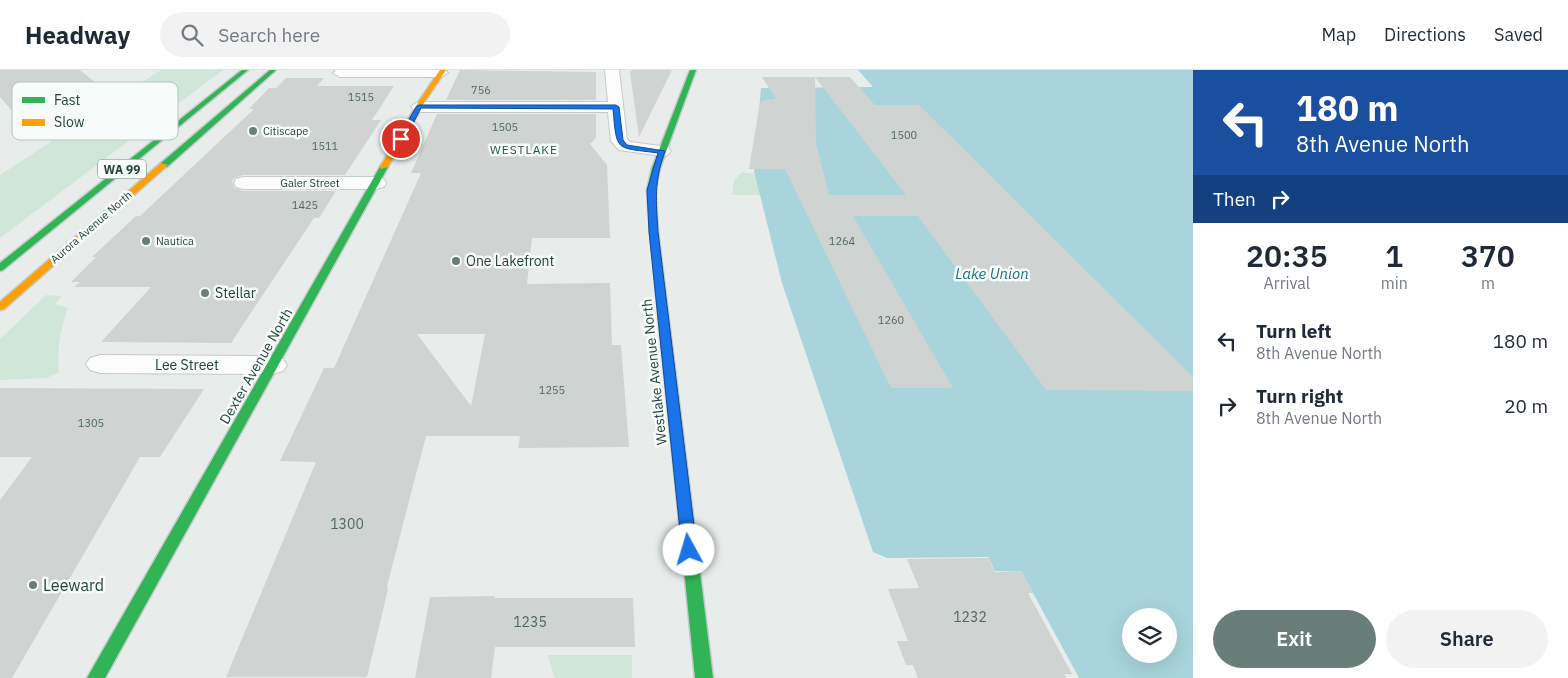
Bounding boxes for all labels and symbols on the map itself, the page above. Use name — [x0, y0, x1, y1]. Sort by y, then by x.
legend — [12, 82, 178, 140]
house number: 756 — [471, 83, 491, 97]
house number: 1515 — [348, 90, 374, 104]
text: Fast — [54, 91, 80, 109]
text: Slow — [54, 113, 85, 131]
pin — [380, 118, 422, 160]
house number: 1505 — [492, 120, 518, 134]
place label: Citiscape — [263, 124, 308, 138]
marker: Citiscape — [247, 125, 259, 137]
house number: 1500 — [891, 128, 917, 142]
house number: 1511 — [312, 139, 339, 153]
district label: WESTLAKE — [490, 142, 558, 157]
road number: WA 99 — [98, 160, 146, 178]
street label: Galer Street — [280, 176, 340, 190]
street label: Aurora Avenue North — [47, 188, 135, 266]
house number: 1425 — [292, 198, 318, 212]
place label: Nautica — [156, 234, 194, 248]
house number: 1264 — [829, 234, 856, 248]
marker: Nautica — [140, 235, 152, 247]
place label: One Lakefront — [466, 252, 555, 270]
marker: One Lakefront — [450, 255, 462, 267]
water label: Lake Union — [955, 264, 1029, 283]
place label: Stellar — [215, 284, 256, 302]
marker: Stellar — [199, 287, 211, 299]
street label: Westlake Avenue North — [637, 298, 671, 446]
street label: Dexter Avenue North — [215, 305, 297, 427]
house number: 1260 — [878, 313, 904, 327]
street label: Lee Street — [155, 356, 219, 374]
house number: 1255 — [539, 383, 565, 397]
house number: 1305 — [78, 416, 104, 430]
house number: 1300 — [330, 515, 364, 533]
position arrow — [662, 523, 714, 575]
place label: Leeward — [43, 575, 104, 595]
marker: Leeward — [27, 579, 39, 591]
house number: 1232 — [953, 608, 987, 626]
house number: 1235 — [513, 613, 547, 631]

